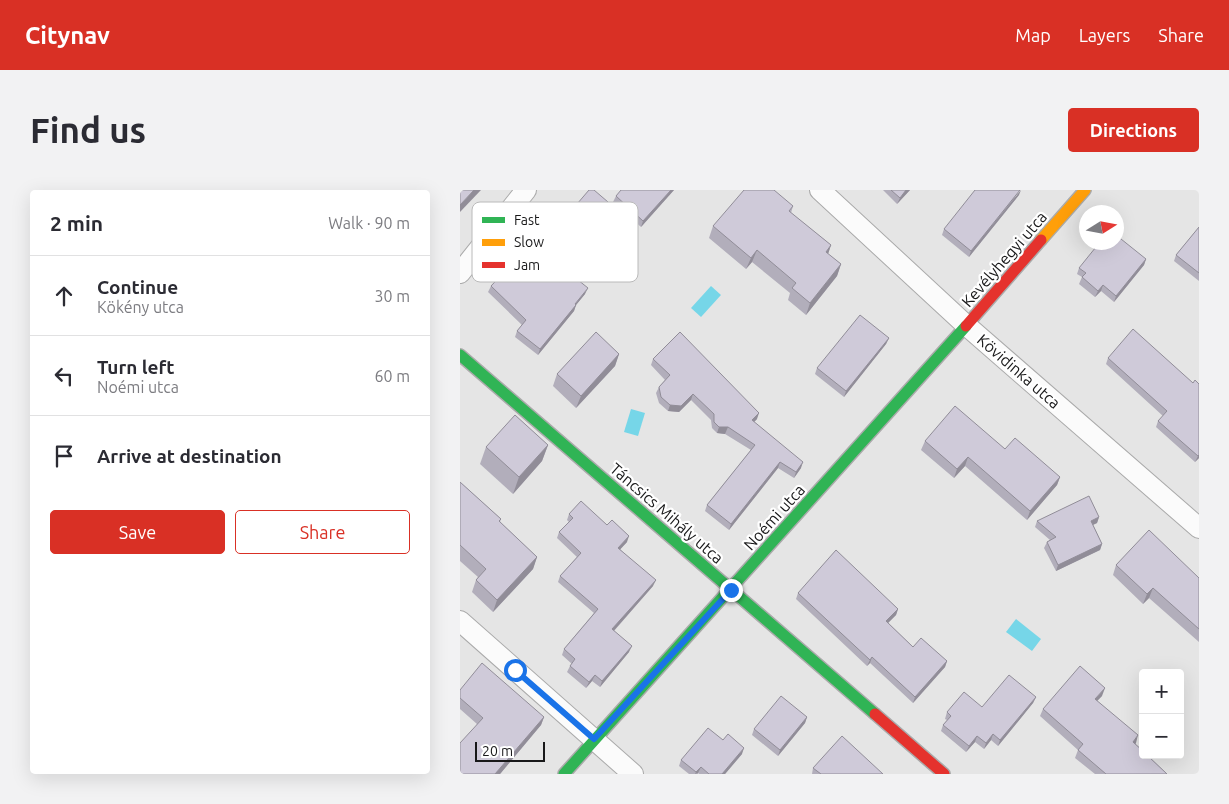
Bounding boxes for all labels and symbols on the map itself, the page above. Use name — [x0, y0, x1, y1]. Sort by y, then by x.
legend — [472, 202, 638, 282]
north arrow — [1079, 205, 1124, 250]
street label: Kevélyhegyi utca — [958, 208, 1050, 310]
text: Fast — [514, 212, 540, 228]
text: Slow — [514, 234, 544, 250]
text: Jam — [514, 257, 540, 273]
street label: Kövidinka utca — [974, 330, 1064, 412]
street label: Táncsics Mihály utca — [607, 459, 727, 567]
street label: Noémi utca — [740, 481, 808, 553]
route end — [720, 579, 743, 602]
route start — [504, 659, 527, 682]
scale bar — [475, 739, 545, 762]

